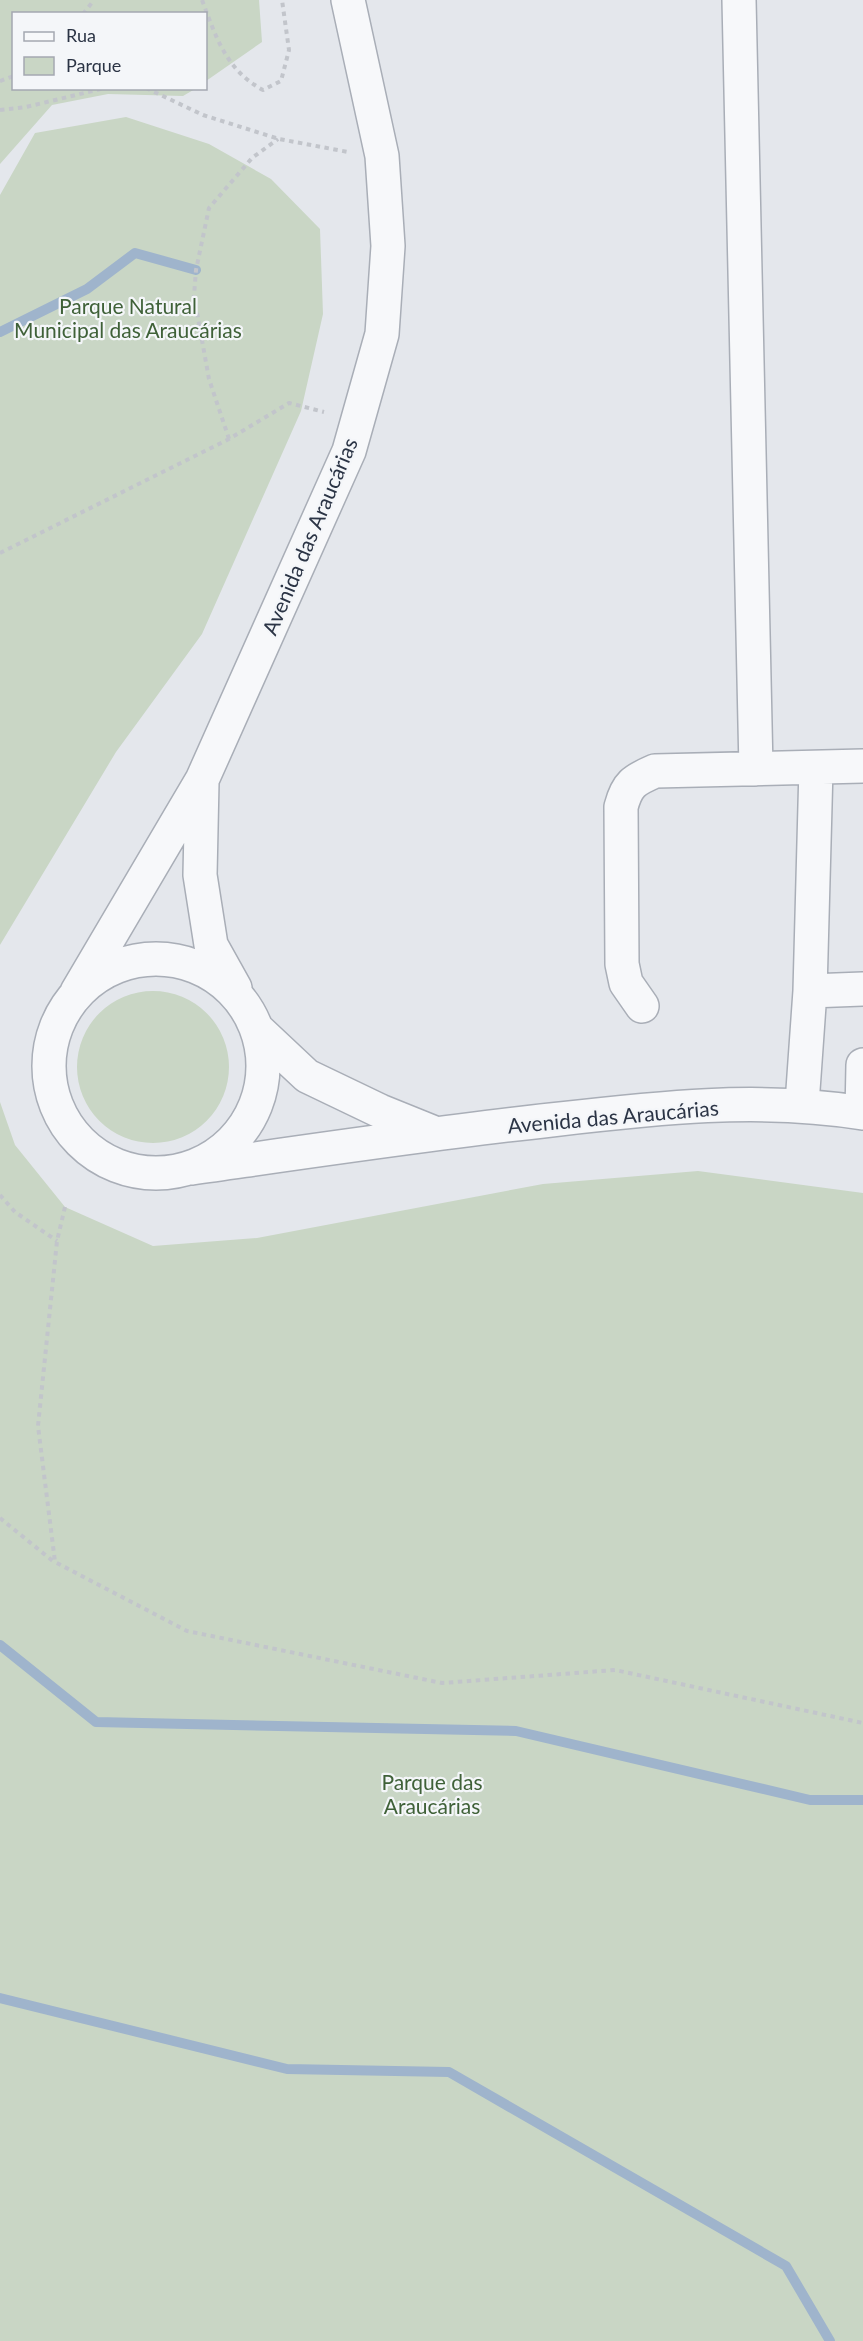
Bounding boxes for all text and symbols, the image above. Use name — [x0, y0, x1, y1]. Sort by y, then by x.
legend — [12, 12, 207, 90]
text: Rua — [66, 24, 96, 46]
text: Parque — [66, 54, 121, 76]
park label: Parque Natural Municipal das Araucárias — [14, 293, 242, 342]
street label: Avenida das Araucárias — [256, 434, 362, 638]
street label: Avenida das Araucárias — [506, 1094, 720, 1138]
park label: Parque das Araucárias — [381, 1769, 483, 1818]

